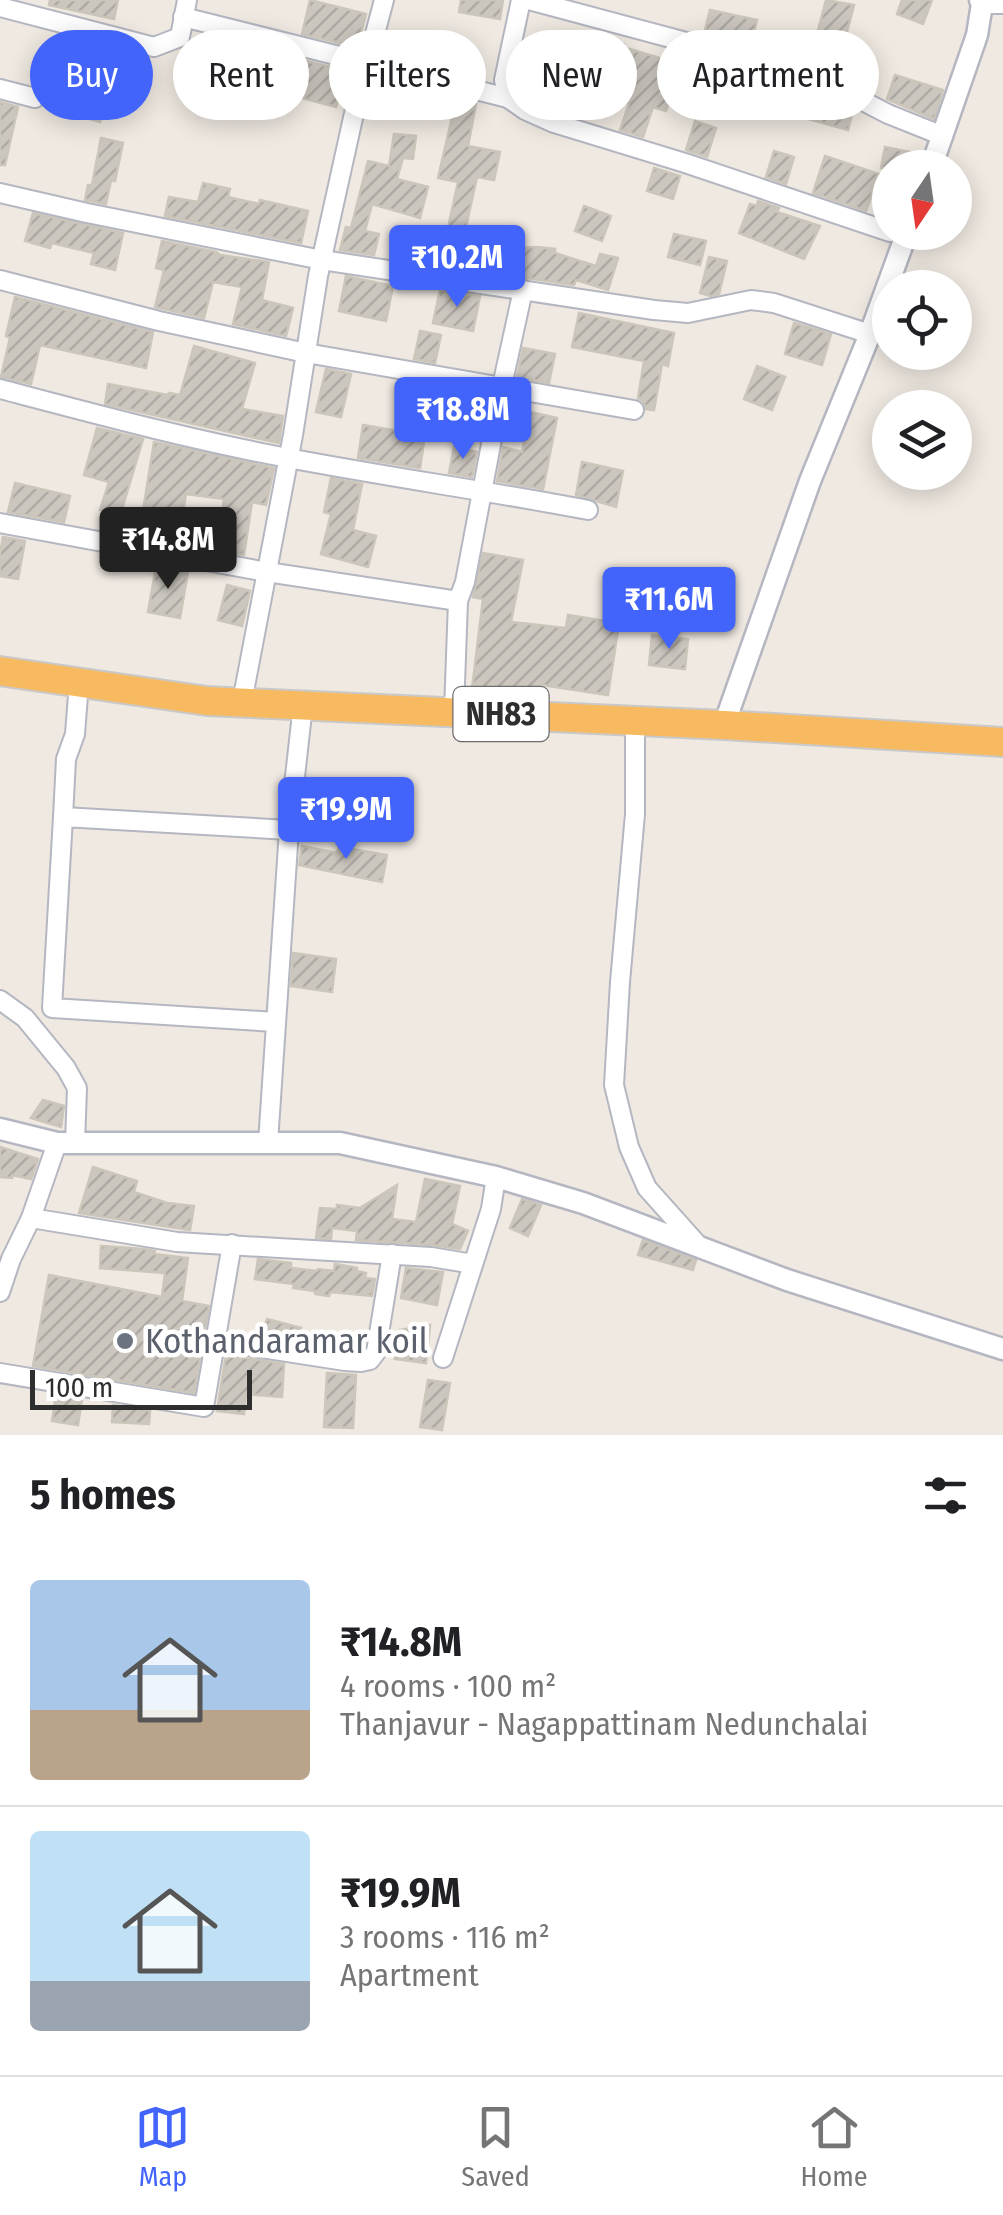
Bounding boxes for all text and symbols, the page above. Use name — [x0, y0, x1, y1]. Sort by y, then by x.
chip: Buy — [30, 30, 153, 120]
chip: Rent — [173, 30, 309, 120]
chip: Filters — [329, 30, 486, 120]
chip: New — [506, 30, 637, 120]
chip: Apartment — [657, 30, 879, 120]
north arrow — [872, 150, 972, 250]
map controls — [872, 150, 972, 490]
pin: ₹10.2M — [376, 225, 538, 310]
text: ₹10.2M — [411, 238, 503, 276]
button: locate — [872, 270, 972, 370]
pin: ₹18.8M — [382, 377, 544, 462]
text: ₹18.8M — [416, 390, 510, 428]
button: layers — [872, 390, 972, 490]
pin: ₹14.8M — [87, 507, 249, 592]
text: ₹14.8M — [122, 520, 214, 558]
pin: ₹11.6M — [588, 567, 750, 652]
text: ₹11.6M — [625, 580, 713, 618]
road number: NH83 — [454, 687, 548, 741]
pin: ₹19.9M — [265, 777, 427, 862]
text: ₹19.9M — [300, 790, 392, 828]
place label: Kothandaramar koil — [145, 1320, 428, 1362]
marker: Kothandaramar koil — [114, 1330, 136, 1352]
scale bar — [30, 1365, 252, 1410]
text: 100 m — [45, 1371, 113, 1404]
icon: filters — [918, 1468, 973, 1523]
text: 5 homes — [30, 1470, 176, 1520]
text: ₹14.8M — [340, 1617, 462, 1667]
icon: home — [110, 1620, 230, 1740]
text: 4 rooms · 100 m² — [340, 1667, 556, 1705]
text: Thanjavur - Nagappattinam Nedunchalai — [340, 1705, 868, 1743]
text: ₹19.9M — [340, 1868, 461, 1918]
icon: home — [110, 1871, 230, 1991]
text: 3 rooms · 116 m² — [340, 1918, 550, 1956]
text: Apartment — [340, 1956, 479, 1994]
tab: Map — [135, 2100, 190, 2193]
tab: Saved — [461, 2100, 530, 2193]
tab: Home — [801, 2100, 868, 2193]

